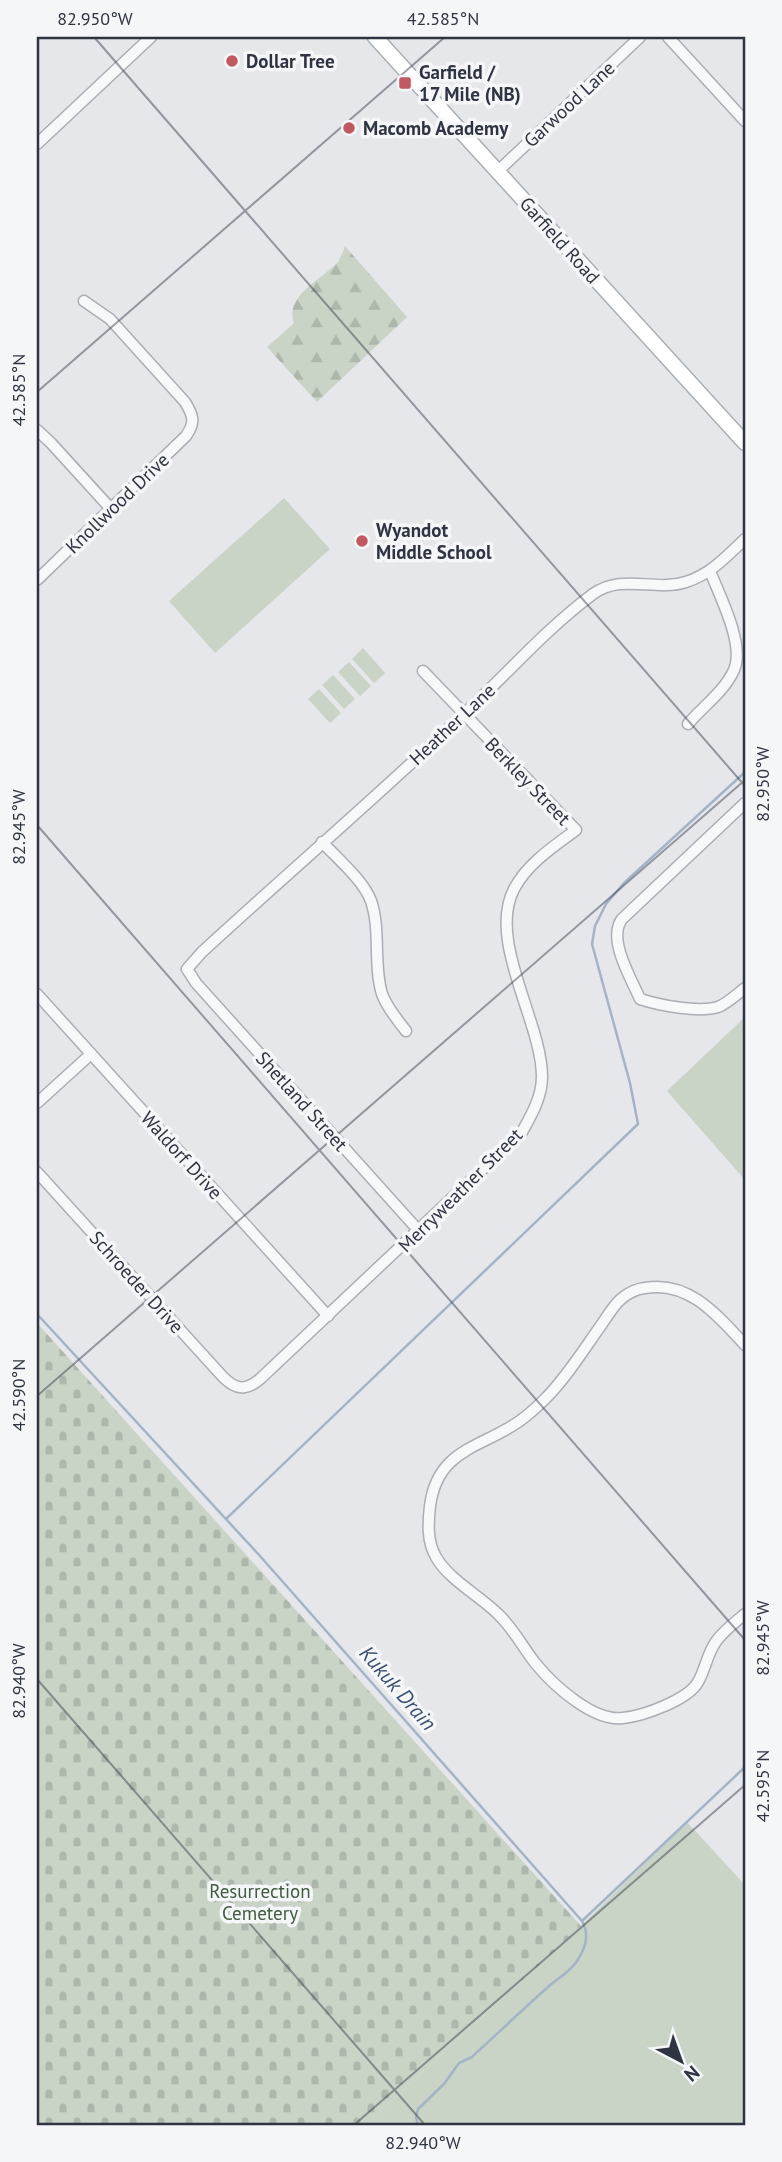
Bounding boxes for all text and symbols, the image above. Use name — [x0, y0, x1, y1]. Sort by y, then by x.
text: 82.950°W — [57, 7, 133, 30]
text: 42.585°N — [407, 7, 479, 30]
place label: Dollar Tree — [246, 49, 335, 73]
marker: Dollar Tree — [224, 53, 240, 69]
street label: Garwood Lane — [518, 56, 620, 152]
place label: Garfield / 17 Mile (NB) — [419, 60, 521, 106]
marker: Garfield / 17 Mile (NB) — [397, 75, 413, 91]
place label: Macomb Academy — [363, 116, 509, 140]
marker: Macomb Academy — [341, 120, 357, 136]
street label: Garfield Road — [515, 192, 605, 288]
text: 42.585°N — [7, 354, 30, 426]
street label: Knollwood Drive — [60, 448, 174, 558]
place label: Wyandot Middle School — [376, 518, 492, 564]
marker: Wyandot Middle School — [354, 533, 370, 549]
street label: Heather Lane — [404, 678, 500, 770]
street label: Berkley Street — [480, 732, 576, 830]
text: 82.950°W — [751, 746, 774, 822]
text: 82.945°W — [7, 789, 30, 865]
street label: Shetland Street — [251, 1046, 353, 1156]
street label: Waldorf Drive — [136, 1106, 228, 1204]
street label: Merryweather Street — [393, 1122, 528, 1257]
street label: Schroeder Drive — [85, 1226, 189, 1338]
text: 42.590°N — [7, 1359, 30, 1431]
text: 82.945°W — [751, 1600, 774, 1676]
water label: Kukuk Drain — [354, 1640, 442, 1736]
text: 82.940°W — [7, 1643, 30, 1719]
text: 42.595°N — [751, 1750, 774, 1822]
park label: Resurrection Cemetery — [209, 1879, 311, 1925]
north arrow — [646, 2025, 716, 2096]
text: N — [680, 2061, 705, 2087]
text: 82.940°W — [385, 2131, 461, 2154]

